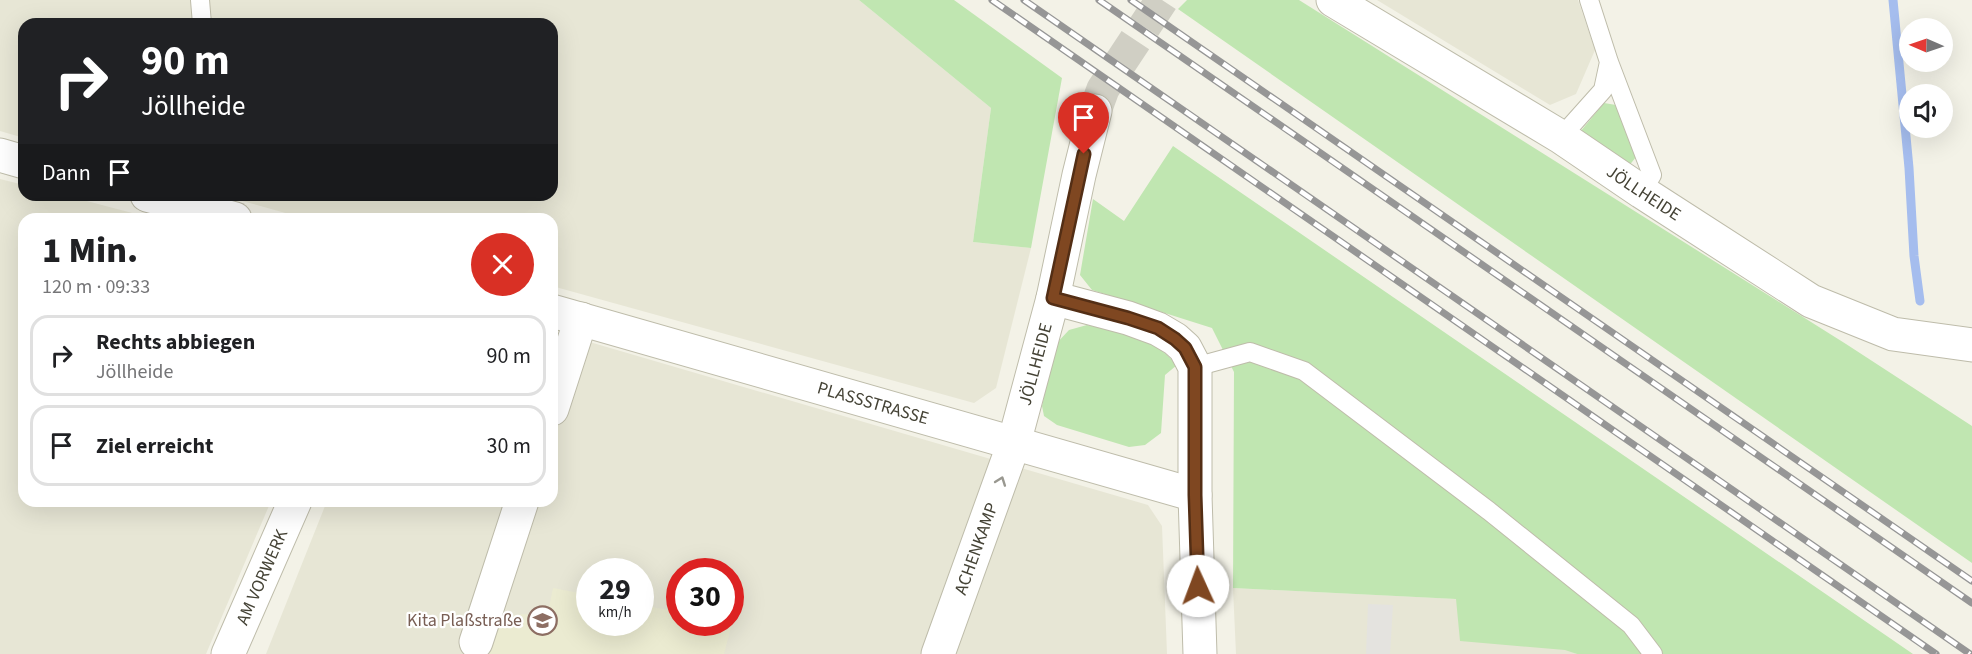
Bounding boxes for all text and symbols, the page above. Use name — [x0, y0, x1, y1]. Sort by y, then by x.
north arrow — [1899, 18, 1953, 72]
map controls — [1899, 18, 1953, 138]
text: 90 m — [141, 31, 230, 91]
icon: right — [42, 42, 120, 120]
button: sound — [1899, 84, 1953, 138]
text: Jöllheide — [141, 87, 245, 126]
pin — [1058, 92, 1109, 154]
icon: arrive — [1067, 101, 1100, 134]
icon: arrive — [103, 156, 136, 189]
text: Dann — [42, 157, 91, 189]
street label: JÖLLHEIDE — [1601, 159, 1686, 227]
text: 1 Min. — [42, 225, 138, 276]
button: close — [471, 233, 534, 296]
text: 120 m · 09:33 — [42, 273, 150, 301]
street label: JÖLLHEIDE — [1013, 320, 1059, 408]
text: Rechts abbiegen — [96, 326, 255, 358]
icon: right — [45, 339, 78, 372]
text: 90 m — [486, 340, 531, 372]
text: Jöllheide — [96, 358, 173, 386]
street label: PLASSSTRASSE — [814, 376, 932, 431]
icon: arrive — [45, 429, 78, 462]
text: Ziel erreicht — [96, 430, 214, 462]
text: 30 m — [486, 430, 531, 462]
one-way arrow — [993, 476, 1006, 486]
street label: ACHENKAMP — [948, 499, 1004, 598]
street label: AM VORWERK — [230, 525, 294, 629]
position arrow — [1166, 554, 1230, 618]
speed limit sign: 30 — [666, 558, 744, 636]
text: 29 — [599, 568, 631, 611]
text: km/h — [598, 602, 632, 623]
school or university icon: Kita Plaßstraße — [527, 604, 559, 636]
place label: Kita Plaßstraße — [407, 608, 522, 633]

